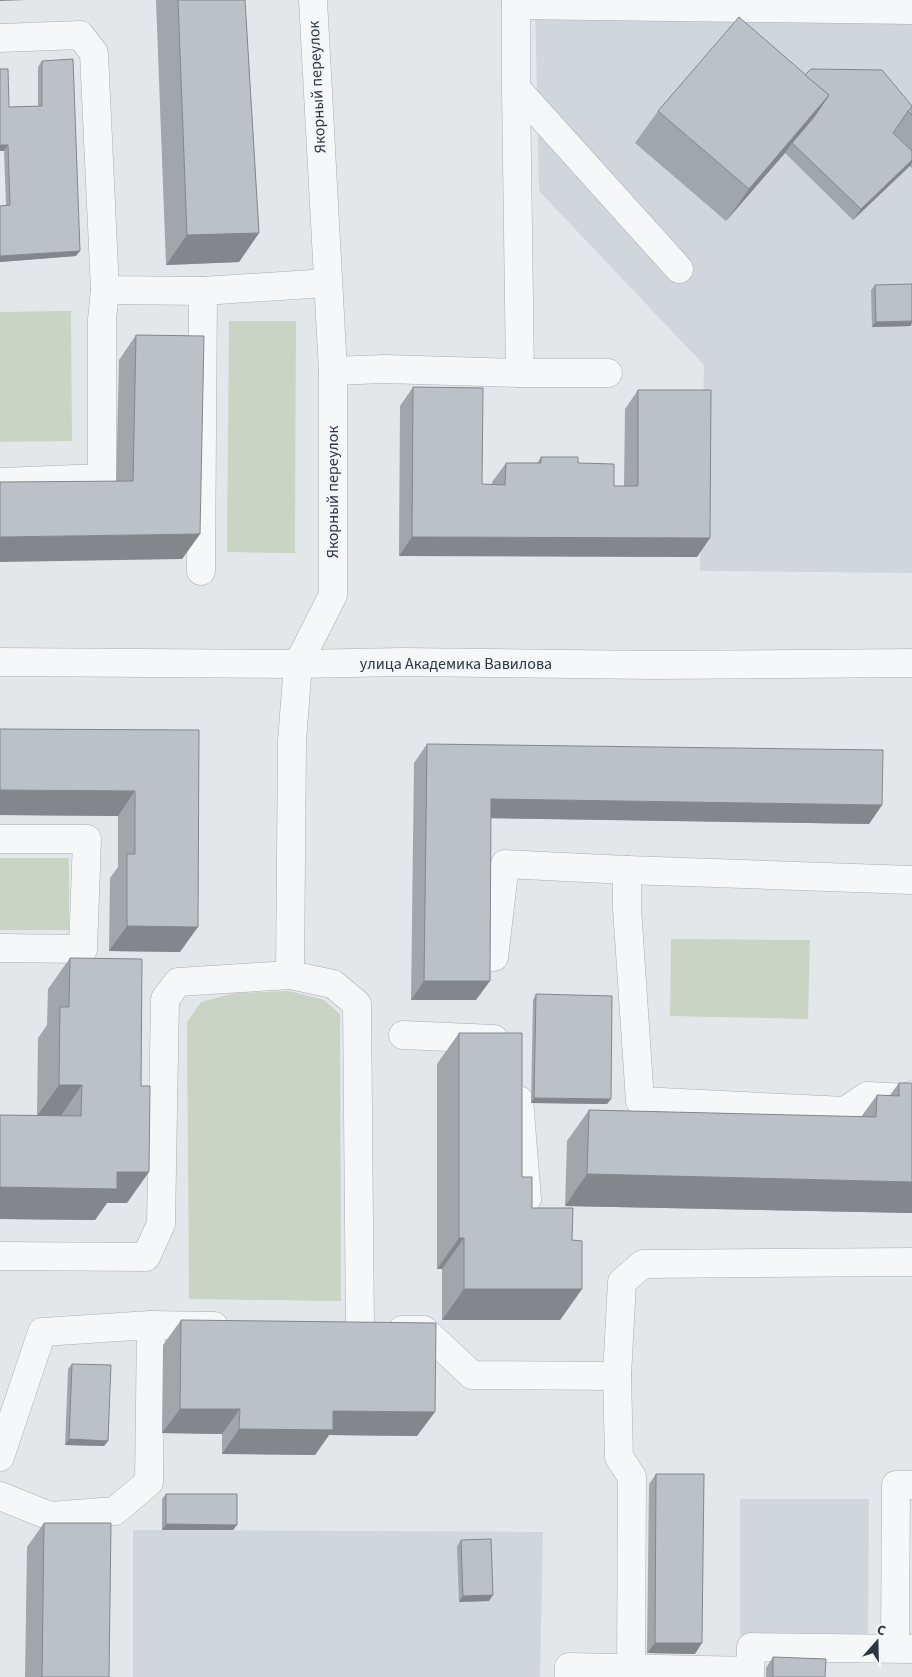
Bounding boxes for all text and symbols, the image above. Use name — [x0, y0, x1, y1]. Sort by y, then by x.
street label: Якорный переулок — [303, 20, 331, 154]
street label: Якорный переулок — [322, 426, 344, 558]
street label: улица Академика Вавилова — [360, 653, 552, 675]
north arrow — [852, 1617, 902, 1667]
text: С — [874, 1620, 888, 1642]

